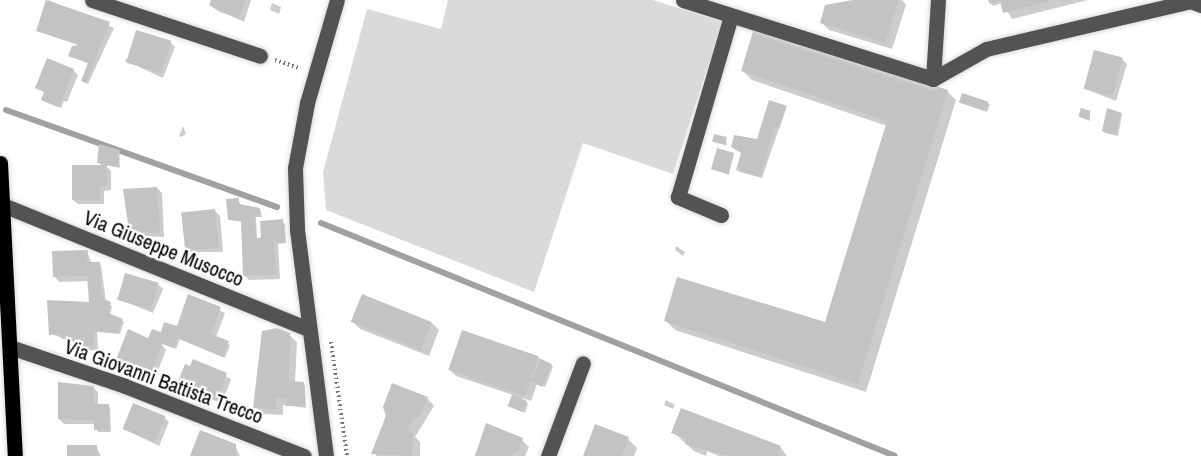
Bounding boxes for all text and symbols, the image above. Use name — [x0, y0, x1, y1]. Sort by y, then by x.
street label: Via Giuseppe Musocco — [81, 205, 247, 291]
street label: Via Giovanni Battista Trecco — [61, 334, 267, 428]

